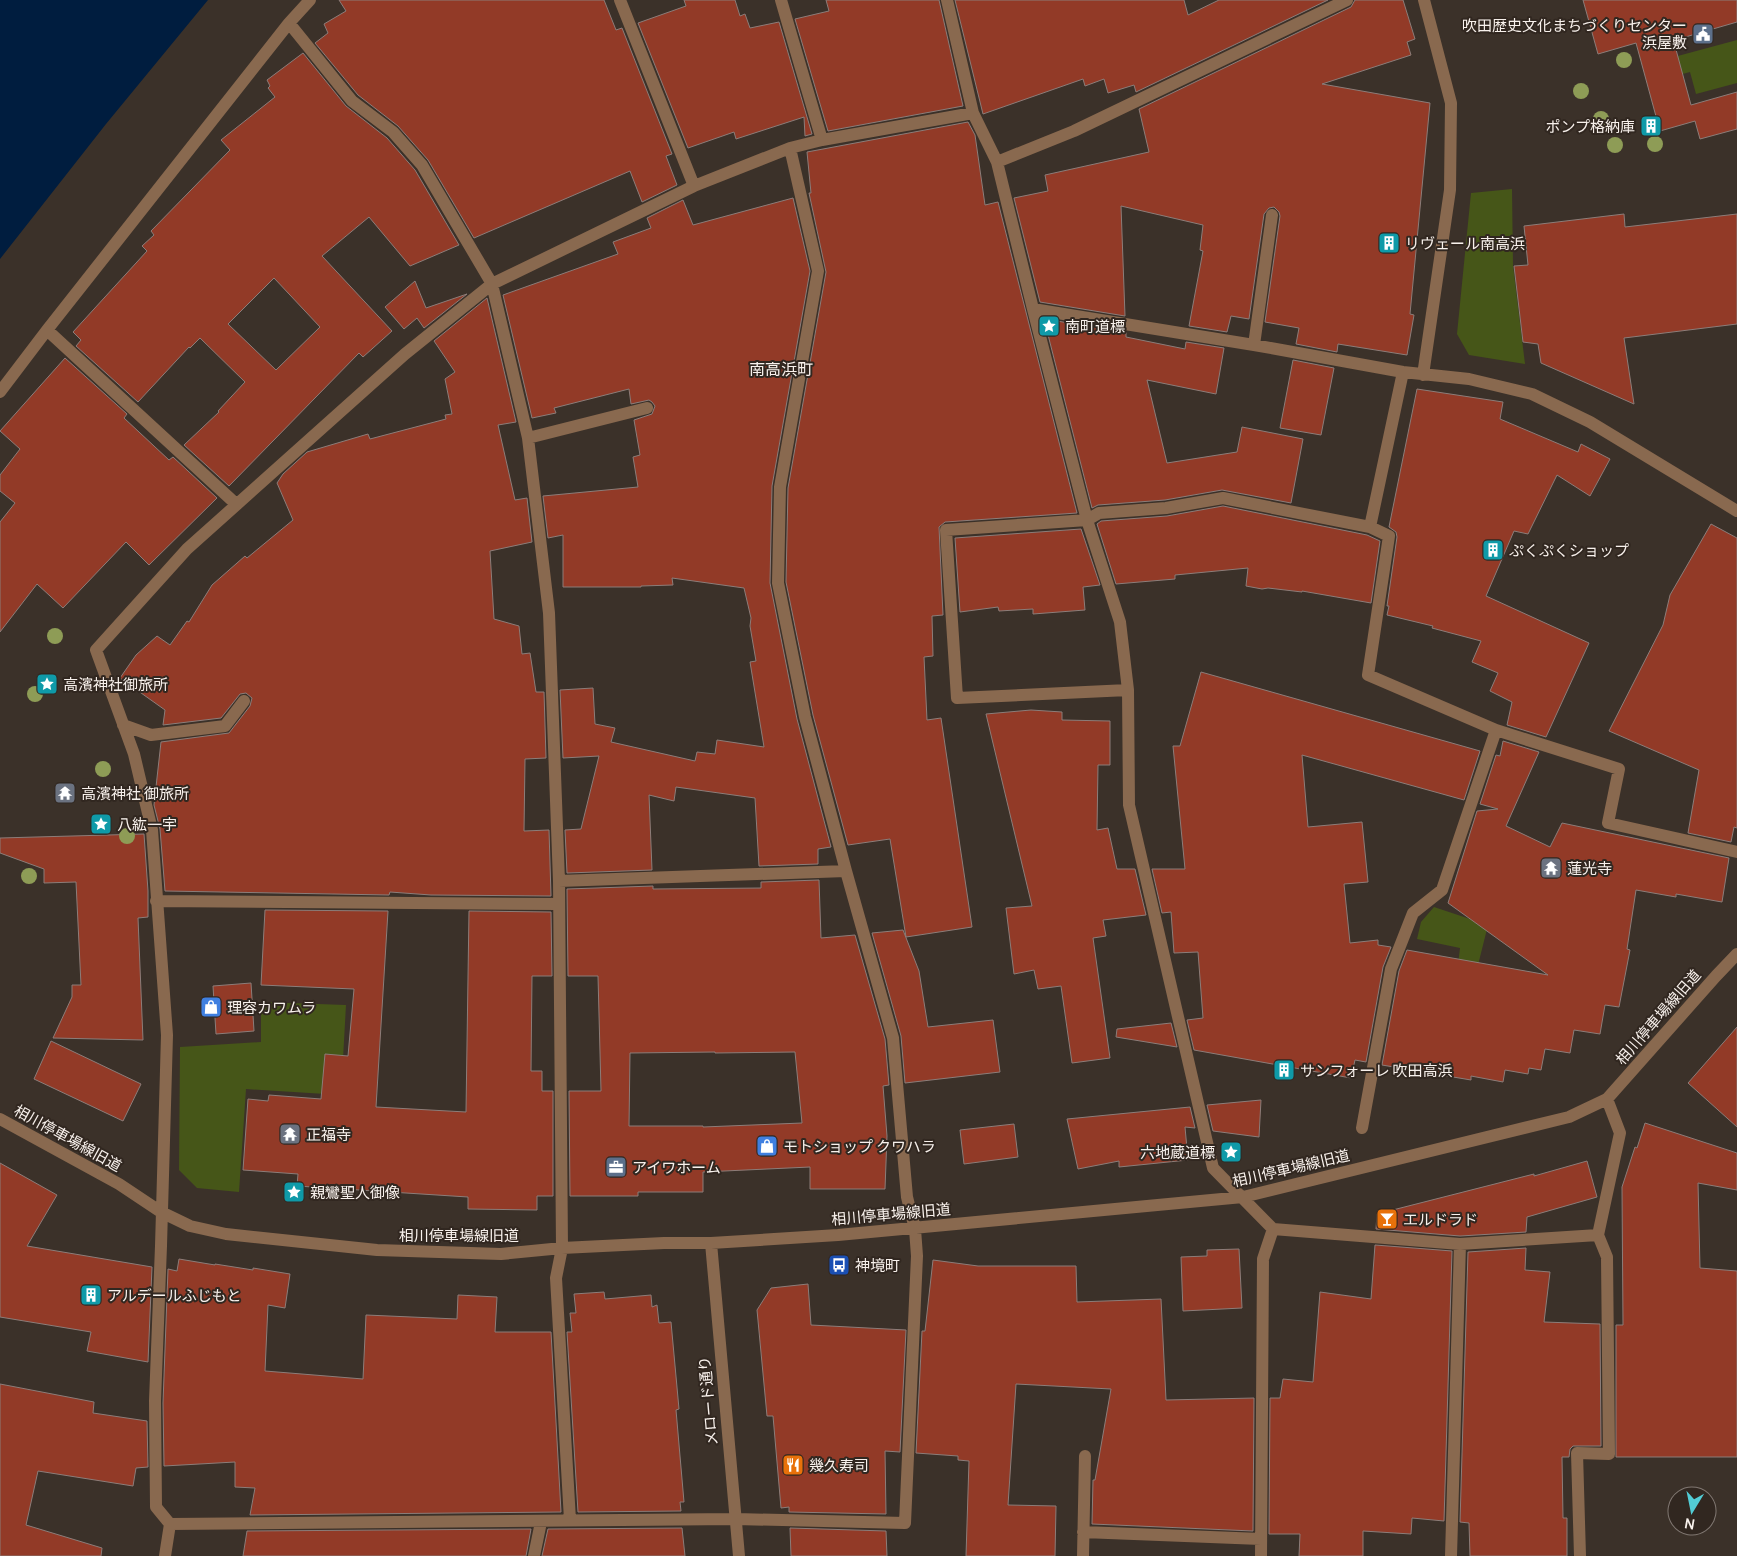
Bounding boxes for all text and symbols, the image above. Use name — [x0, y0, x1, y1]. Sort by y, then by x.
place label: 吹田歴史文化まちづくりセンター 浜屋敷 — [1462, 15, 1687, 53]
public building icon: 吹田歴史文化まちづくりセンター 浜屋敷 — [1691, 22, 1715, 46]
building icon: ポンプ格納庫 — [1639, 114, 1663, 138]
place label: ポンプ格納庫 — [1545, 116, 1635, 137]
building icon: リヴェール南高浜 — [1377, 231, 1401, 255]
place label: リヴェール南高浜 — [1405, 233, 1525, 254]
place icon: 南町道標 — [1037, 314, 1061, 338]
place label: 南町道標 — [1065, 316, 1125, 337]
district label: 南高浜町 — [749, 358, 813, 380]
building icon: ぷくぷくショップ — [1481, 538, 1505, 562]
place label: ぷくぷくショップ — [1509, 540, 1629, 561]
place icon: 高濱神社御旅所 — [35, 672, 59, 696]
place label: 高濱神社御旅所 — [63, 674, 168, 695]
temple icon: 高濱神社 御旅所 — [53, 781, 77, 805]
place label: 高濱神社 御旅所 — [81, 783, 189, 804]
place icon: 八紘一宇 — [89, 812, 113, 836]
place label: 八紘一宇 — [117, 814, 177, 835]
temple icon: 蓮光寺 — [1539, 856, 1563, 880]
place label: 蓮光寺 — [1567, 858, 1612, 879]
street label: 相川停車場線旧道 — [1611, 965, 1705, 1069]
shop icon: 理容カワムラ — [199, 995, 223, 1019]
place label: 理容カワムラ — [227, 997, 316, 1018]
building icon: サンフォーレ 吹田高浜 — [1272, 1058, 1296, 1082]
place label: サンフォーレ 吹田高浜 — [1300, 1060, 1453, 1081]
street label: 相川停車場線旧道 — [10, 1100, 126, 1176]
temple icon: 正福寺 — [278, 1122, 302, 1146]
place label: 正福寺 — [306, 1124, 351, 1145]
shop icon: モトショップ クワハラ — [755, 1134, 779, 1158]
place label: モトショップ クワハラ — [783, 1136, 936, 1157]
place icon: 六地蔵道標 — [1219, 1140, 1243, 1164]
place label: 六地蔵道標 — [1140, 1142, 1215, 1163]
street label: 相川停車場線旧道 — [1230, 1144, 1352, 1192]
office icon: アイワホーム — [604, 1155, 628, 1179]
place label: アイワホーム — [632, 1157, 721, 1178]
place icon: 親鸞聖人御像 — [282, 1180, 306, 1204]
place label: 親鸞聖人御像 — [310, 1182, 400, 1203]
street label: 相川停車場線旧道 — [830, 1198, 952, 1230]
bar icon: エルドラド — [1375, 1207, 1399, 1231]
place label: エルドラド — [1403, 1209, 1478, 1230]
street label: 相川停車場線旧道 — [399, 1225, 519, 1246]
bus stop icon: 神境町 — [827, 1253, 851, 1277]
place label: 神境町 — [855, 1255, 900, 1276]
building icon: アルデールふじもと — [79, 1283, 103, 1307]
place label: アルデールふじもと — [107, 1285, 242, 1306]
street label: メロード通り — [694, 1355, 722, 1447]
restaurant icon: 幾久寿司 — [781, 1453, 805, 1477]
place label: 幾久寿司 — [809, 1455, 869, 1476]
north arrow — [1667, 1486, 1717, 1536]
text: N — [1683, 1514, 1696, 1535]

